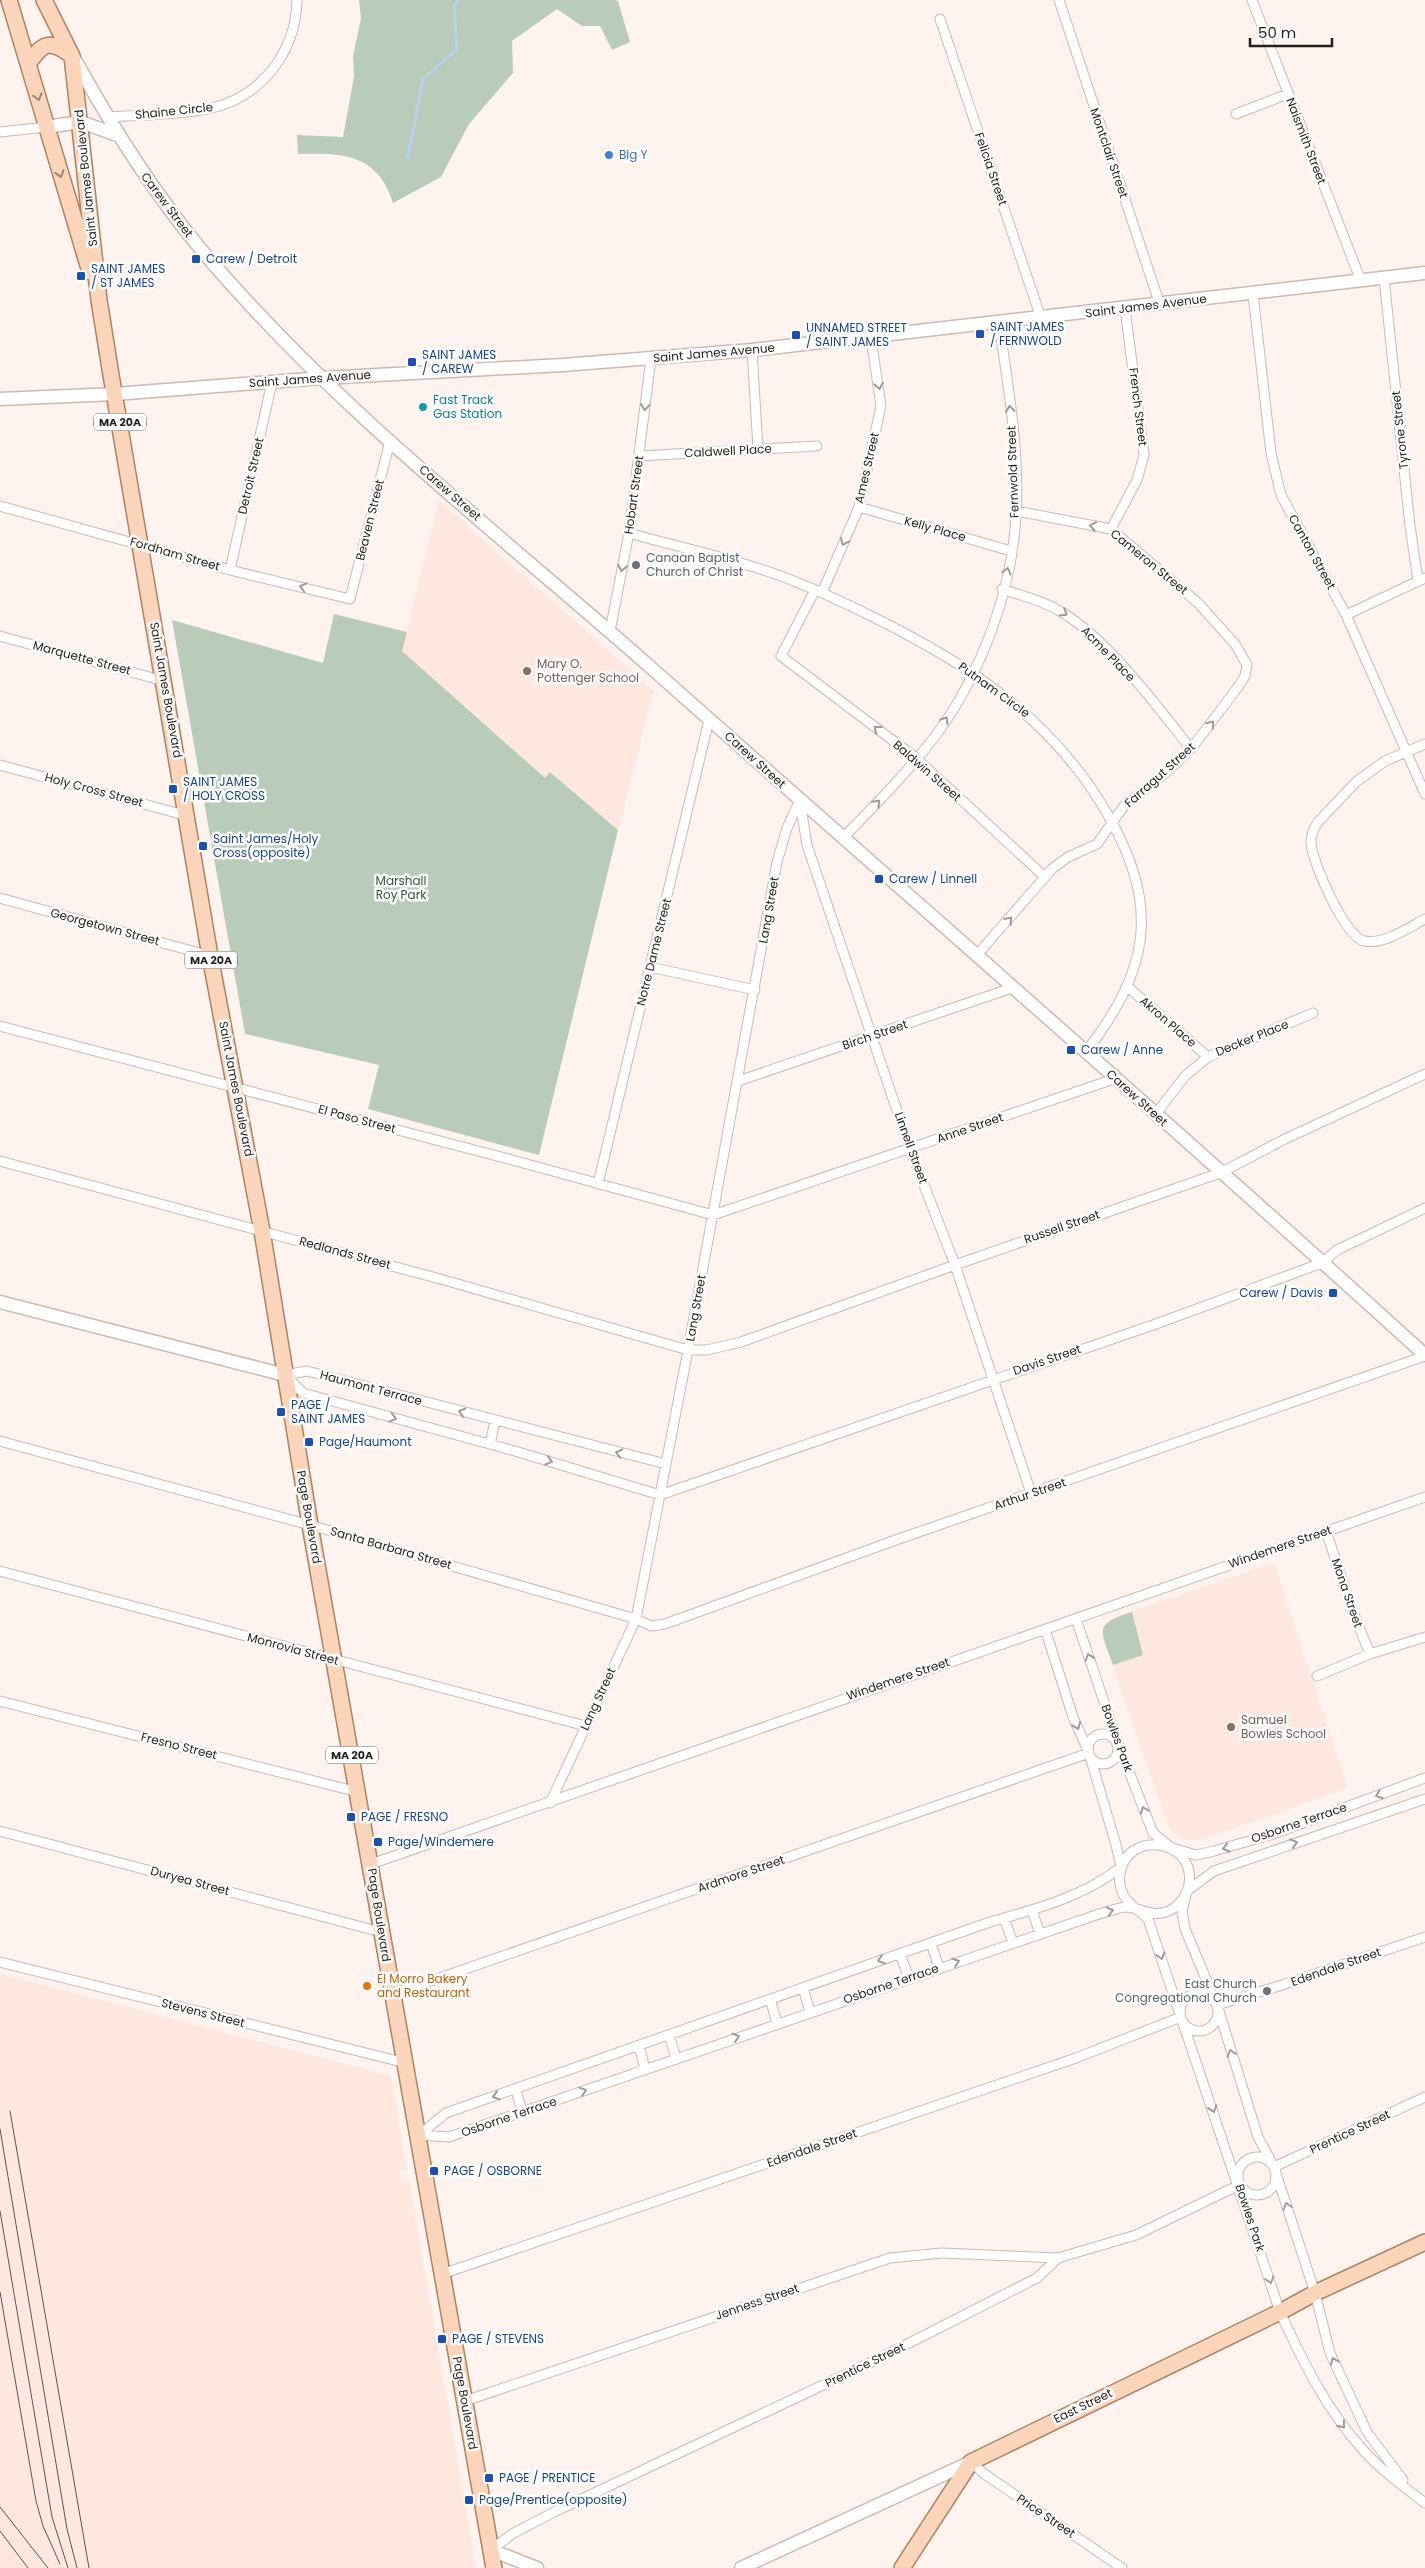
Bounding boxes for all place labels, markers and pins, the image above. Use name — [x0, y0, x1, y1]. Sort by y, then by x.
place label: Big Y — [619, 146, 648, 163]
marker: Big Y — [603, 149, 615, 161]
place label: Carew / Detroit — [206, 250, 297, 267]
marker: Carew / Detroit — [190, 253, 202, 265]
place label: SAINT JAMES / ST JAMES — [91, 260, 165, 291]
marker: SAINT JAMES / ST JAMES — [75, 270, 87, 282]
place label: SAINT JAMES / FERNWOLD — [990, 318, 1064, 349]
place label: UNNAMED STREET / SAINT JAMES — [806, 319, 907, 350]
marker: SAINT JAMES / FERNWOLD — [974, 328, 986, 340]
marker: UNNAMED STREET / SAINT JAMES — [790, 329, 802, 341]
place label: SAINT JAMES / CAREW — [422, 346, 496, 377]
marker: SAINT JAMES / CAREW — [406, 356, 418, 368]
place label: Fast Track Gas Station — [433, 391, 502, 422]
marker: Fast Track Gas Station — [417, 401, 429, 413]
place label: Canaan Baptist Church of Christ — [646, 549, 743, 580]
marker: Canaan Baptist Church of Christ — [630, 559, 642, 571]
place label: Mary O. Pottenger School — [537, 655, 639, 686]
marker: Mary O. Pottenger School — [521, 665, 533, 677]
place label: SAINT JAMES / HOLY CROSS — [183, 773, 265, 804]
marker: SAINT JAMES / HOLY CROSS — [167, 783, 179, 795]
place label: Saint James/Holy Cross(opposite) — [213, 830, 319, 861]
marker: Saint James/Holy Cross(opposite) — [197, 840, 209, 852]
place label: Carew / Linnell — [889, 870, 977, 887]
marker: Carew / Linnell — [873, 873, 885, 885]
place label: Carew / Anne — [1081, 1041, 1163, 1058]
marker: Carew / Anne — [1065, 1044, 1077, 1056]
place label: Carew / Davis — [1239, 1284, 1323, 1301]
marker: Carew / Davis — [1327, 1287, 1339, 1299]
place label: PAGE / SAINT JAMES — [291, 1396, 365, 1427]
marker: PAGE / SAINT JAMES — [275, 1406, 287, 1418]
place label: Page/Haumont — [319, 1433, 412, 1450]
marker: Page/Haumont — [303, 1436, 315, 1448]
place label: Samuel Bowles School — [1241, 1711, 1326, 1742]
marker: Samuel Bowles School — [1225, 1721, 1237, 1733]
place label: PAGE / FRESNO — [361, 1808, 448, 1825]
marker: PAGE / FRESNO — [345, 1811, 357, 1823]
place label: Page/Windemere — [388, 1833, 494, 1850]
marker: Page/Windemere — [372, 1836, 384, 1848]
place label: El Morro Bakery and Restaurant — [377, 1970, 470, 2001]
place label: East Church Congregational Church — [1115, 1975, 1257, 2006]
marker: El Morro Bakery and Restaurant — [361, 1980, 373, 1992]
marker: East Church Congregational Church — [1261, 1985, 1273, 1997]
place label: PAGE / OSBORNE — [444, 2162, 542, 2179]
marker: PAGE / OSBORNE — [428, 2165, 440, 2177]
place label: PAGE / STEVENS — [452, 2330, 544, 2347]
marker: PAGE / STEVENS — [436, 2333, 448, 2345]
place label: PAGE / PRENTICE — [499, 2469, 595, 2486]
marker: PAGE / PRENTICE — [483, 2472, 495, 2484]
place label: Page/Prentice(opposite) — [479, 2491, 627, 2508]
marker: Page/Prentice(opposite) — [463, 2494, 475, 2506]

